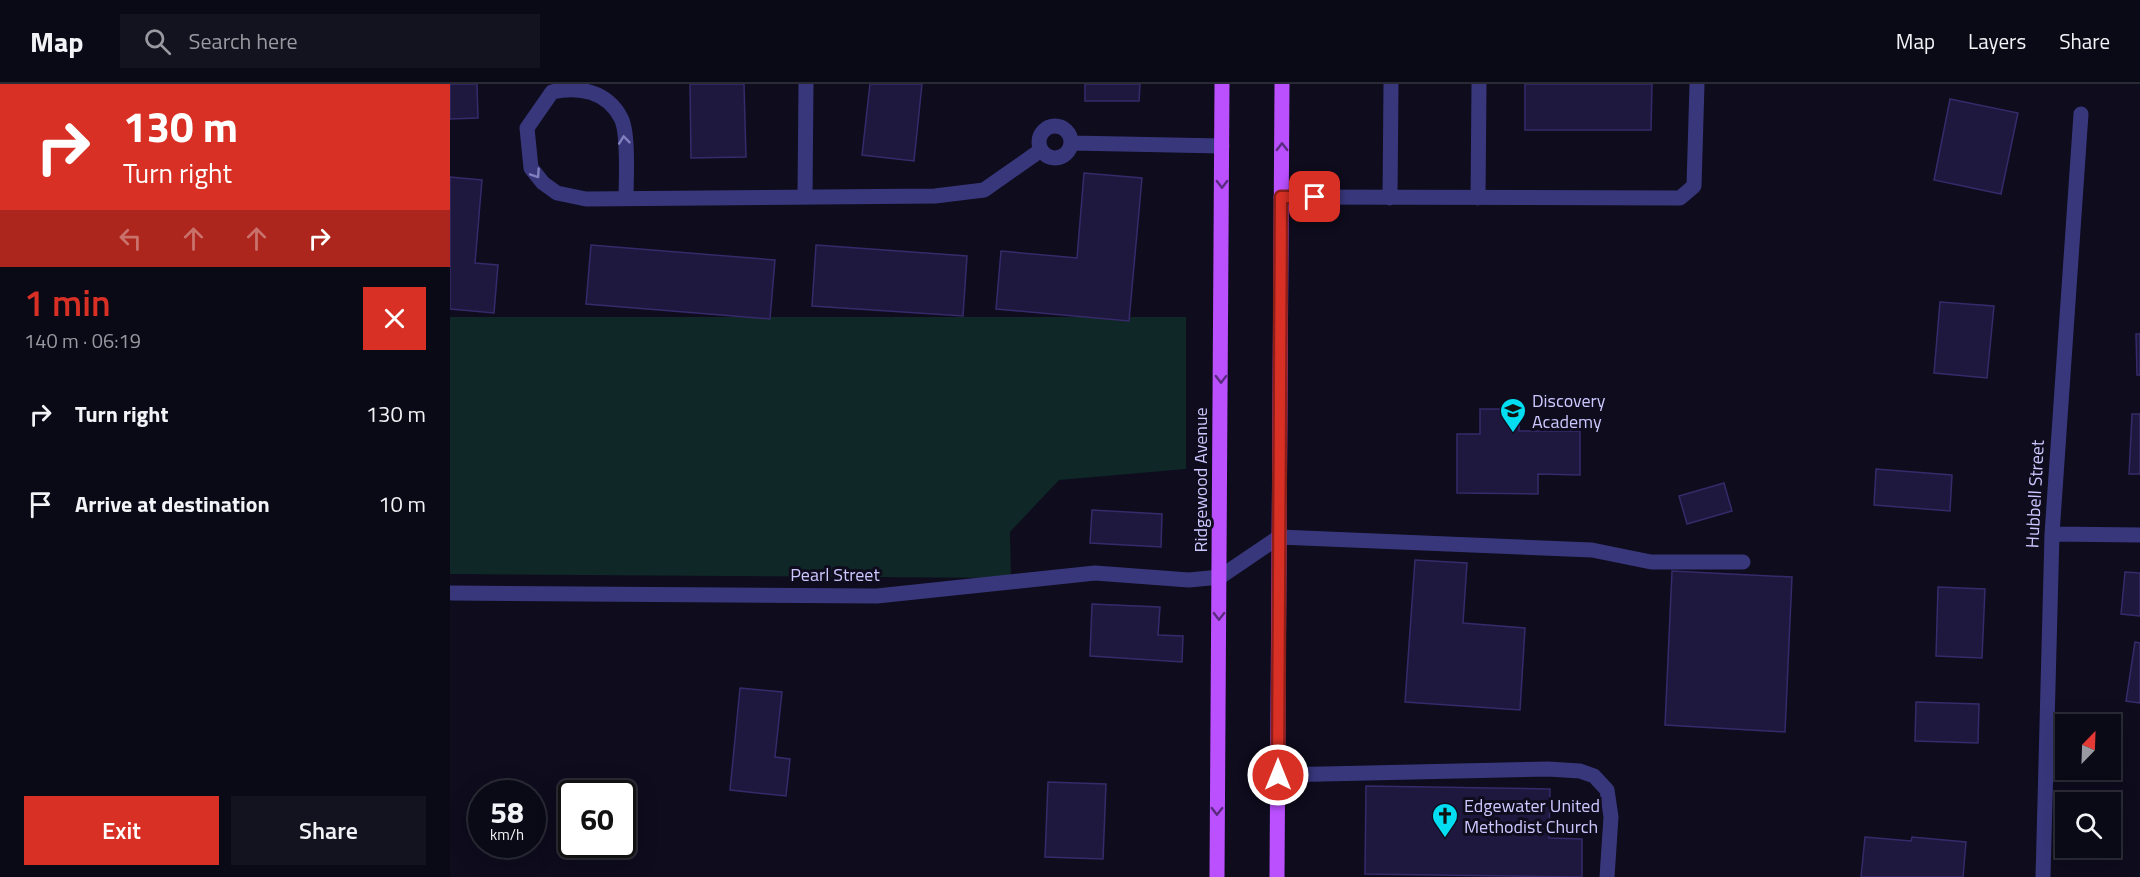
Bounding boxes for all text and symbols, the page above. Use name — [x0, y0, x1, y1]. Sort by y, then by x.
search box — [120, 14, 540, 68]
text: Map — [30, 20, 84, 63]
text: Search here — [189, 24, 298, 58]
icon: search — [141, 25, 174, 58]
text: Map — [1896, 25, 1935, 57]
text: Layers — [1968, 25, 2026, 57]
text: Share — [2059, 25, 2110, 57]
text: 130 m — [123, 94, 238, 158]
icon: right — [24, 108, 102, 186]
one-way arrow — [618, 135, 631, 144]
one-way arrow — [1275, 142, 1288, 151]
text: Turn right — [123, 152, 232, 193]
one-way arrow — [529, 168, 540, 179]
pin — [1289, 171, 1340, 222]
one-way arrow — [1216, 180, 1228, 189]
icon: arrive — [1298, 180, 1331, 213]
icon: left — [114, 222, 147, 255]
icon: ahead — [177, 222, 210, 255]
icon: ahead — [240, 222, 273, 255]
icon: right — [303, 222, 336, 255]
text: 1 min — [24, 275, 111, 330]
button: close — [363, 287, 426, 350]
text: 140 m · 06:19 — [24, 325, 141, 356]
one-way arrow — [1215, 375, 1227, 384]
place label: Discovery Academy — [1532, 387, 1606, 435]
school or university icon: Discovery Academy — [1498, 396, 1528, 434]
text: Turn right — [75, 397, 169, 431]
text: 130 m — [366, 397, 426, 431]
icon: right — [24, 398, 57, 431]
street label: Ridgewood Avenue — [1187, 407, 1214, 553]
street label: Hubbell Street — [2018, 438, 2051, 549]
text: Arrive at destination — [75, 487, 270, 521]
text: 10 m — [378, 487, 426, 521]
icon: arrive — [24, 488, 57, 521]
street label: Pearl Street — [790, 561, 880, 588]
one-way arrow — [1213, 612, 1225, 621]
north arrow — [2055, 714, 2121, 780]
map controls — [2055, 714, 2121, 858]
position arrow — [1246, 743, 1310, 807]
speed limit sign: 60 — [558, 780, 636, 858]
text: 58 — [490, 789, 524, 835]
place label: Edgewater United Methodist Church — [1464, 792, 1600, 840]
button: search — [2055, 792, 2121, 858]
button: Exit — [24, 796, 219, 865]
button: Share — [231, 796, 426, 865]
church icon: Edgewater United Methodist Church — [1430, 801, 1460, 839]
one-way arrow — [1211, 807, 1223, 816]
text: km/h — [490, 823, 524, 846]

